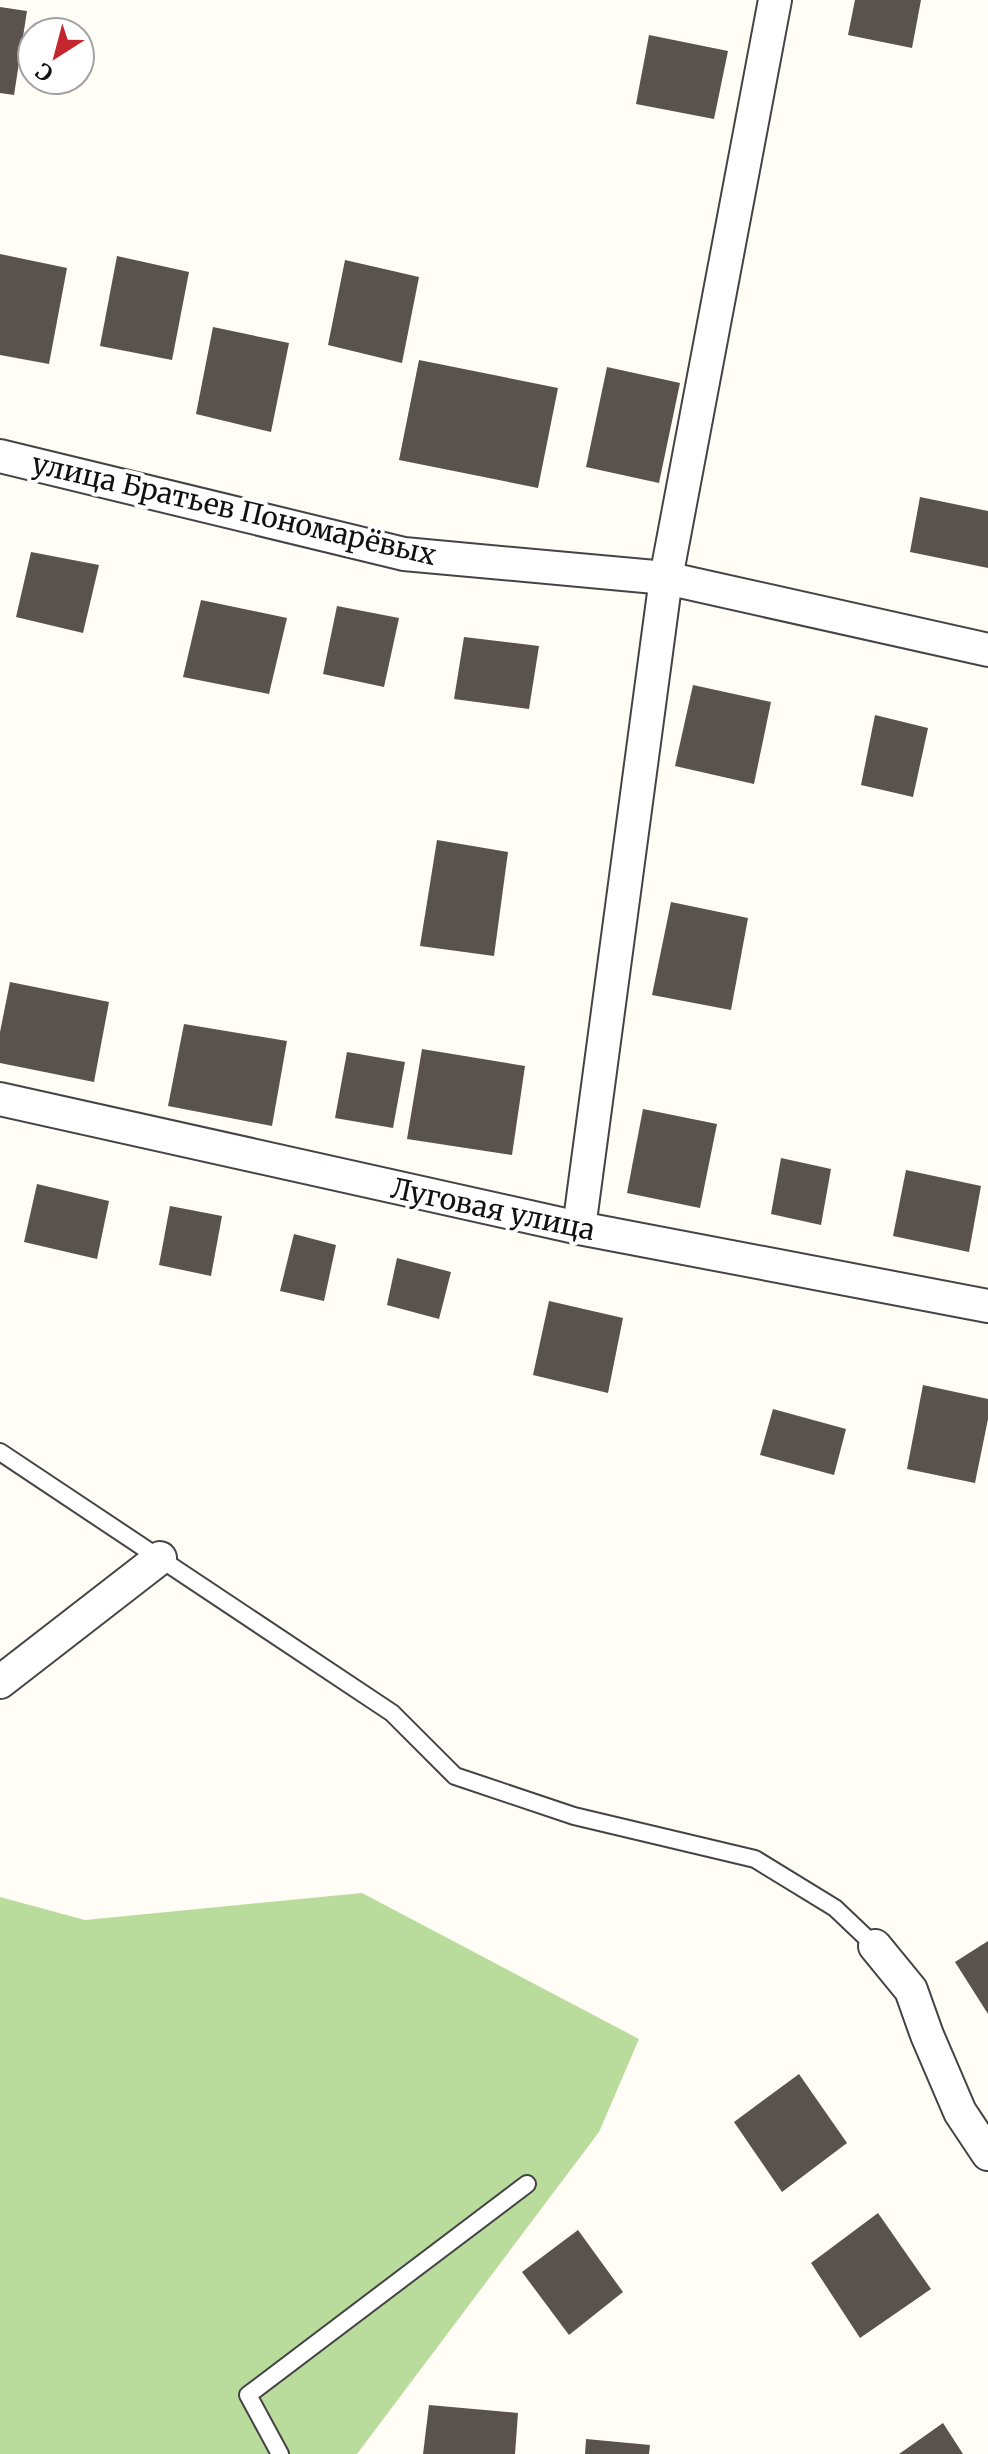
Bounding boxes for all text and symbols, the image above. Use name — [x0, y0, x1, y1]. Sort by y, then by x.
north arrow — [16, 16, 96, 96]
text: С — [30, 57, 58, 88]
street label: улица Братьев Пономарёвых — [28, 445, 440, 573]
street label: Луговая улица — [388, 1170, 598, 1248]

